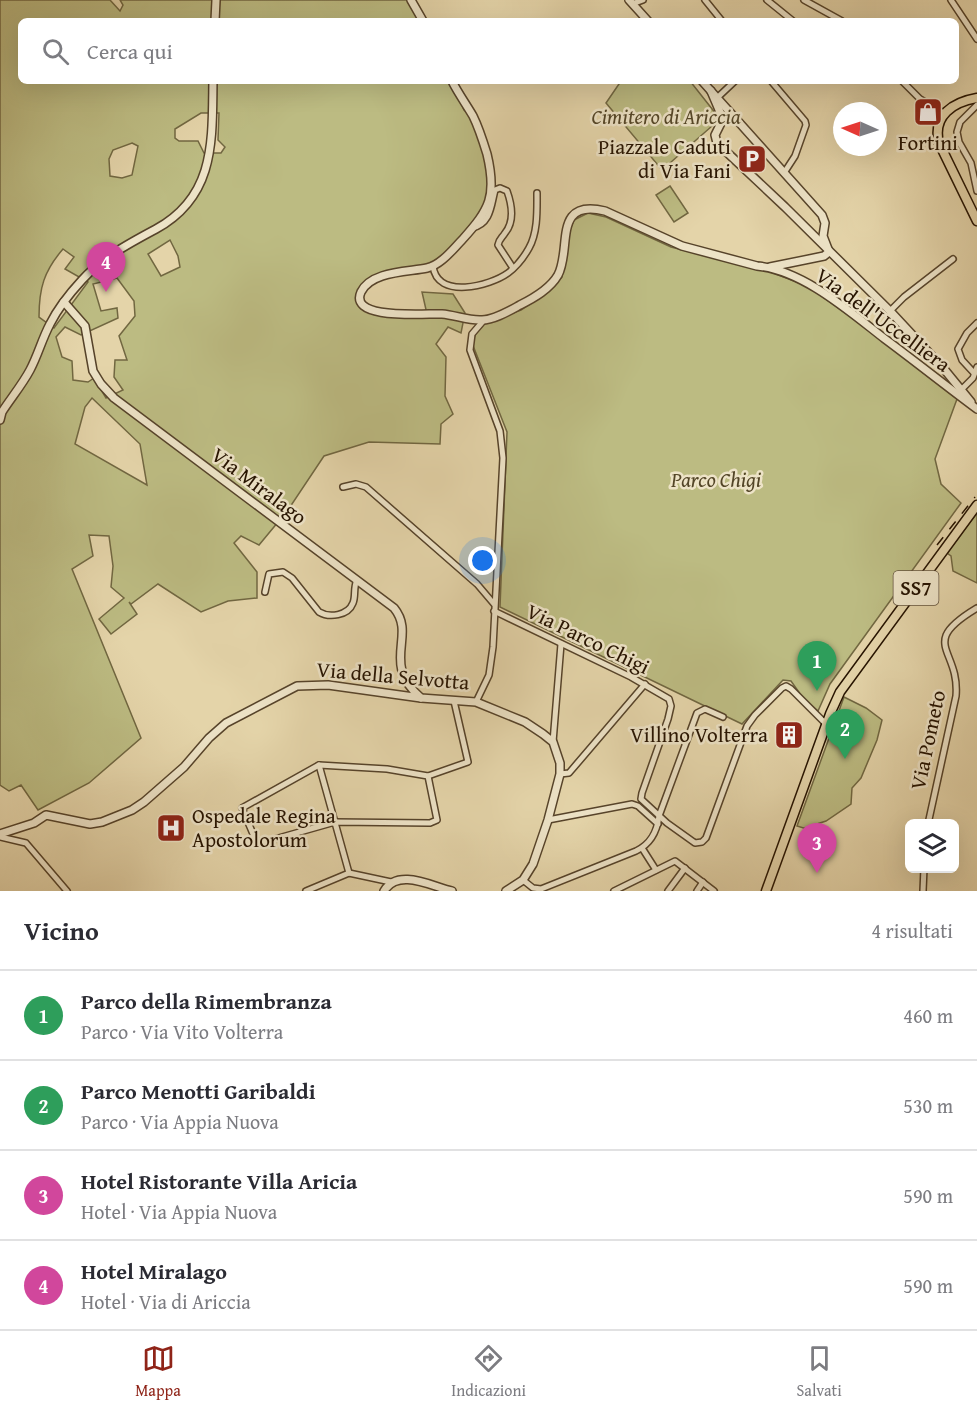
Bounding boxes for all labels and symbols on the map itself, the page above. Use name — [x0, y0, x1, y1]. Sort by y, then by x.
shop icon: Fortini — [912, 96, 944, 128]
park label: Cimitero di Ariccia — [591, 101, 741, 132]
north arrow — [833, 102, 887, 156]
place label: Fortini — [898, 127, 958, 158]
place label: Piazzale Caduti di Via Fani — [598, 131, 731, 186]
parking icon: Piazzale Caduti di Via Fani — [736, 143, 768, 175]
pin: 4 — [86, 242, 126, 292]
street label: Via dell'Uccelliera — [809, 260, 957, 379]
street label: Via Miralago — [205, 439, 314, 532]
park label: Parco Chigi — [670, 464, 762, 495]
your location — [468, 546, 497, 575]
road number: SS7 — [894, 571, 938, 605]
street label: Via Parco Chigi — [521, 595, 655, 682]
pin: 1 — [798, 642, 836, 691]
street label: Via della Selvotta — [315, 653, 471, 698]
street label: Via Pometo — [902, 687, 953, 793]
pin: 2 — [826, 710, 864, 759]
place label: Villino Volterra — [630, 719, 768, 750]
building icon: Villino Volterra — [773, 719, 805, 751]
place label: Ospedale Regina Apostolorum — [192, 800, 336, 855]
hospital icon: Ospedale Regina Apostolorum — [155, 812, 187, 844]
pin: 3 — [798, 824, 836, 873]

